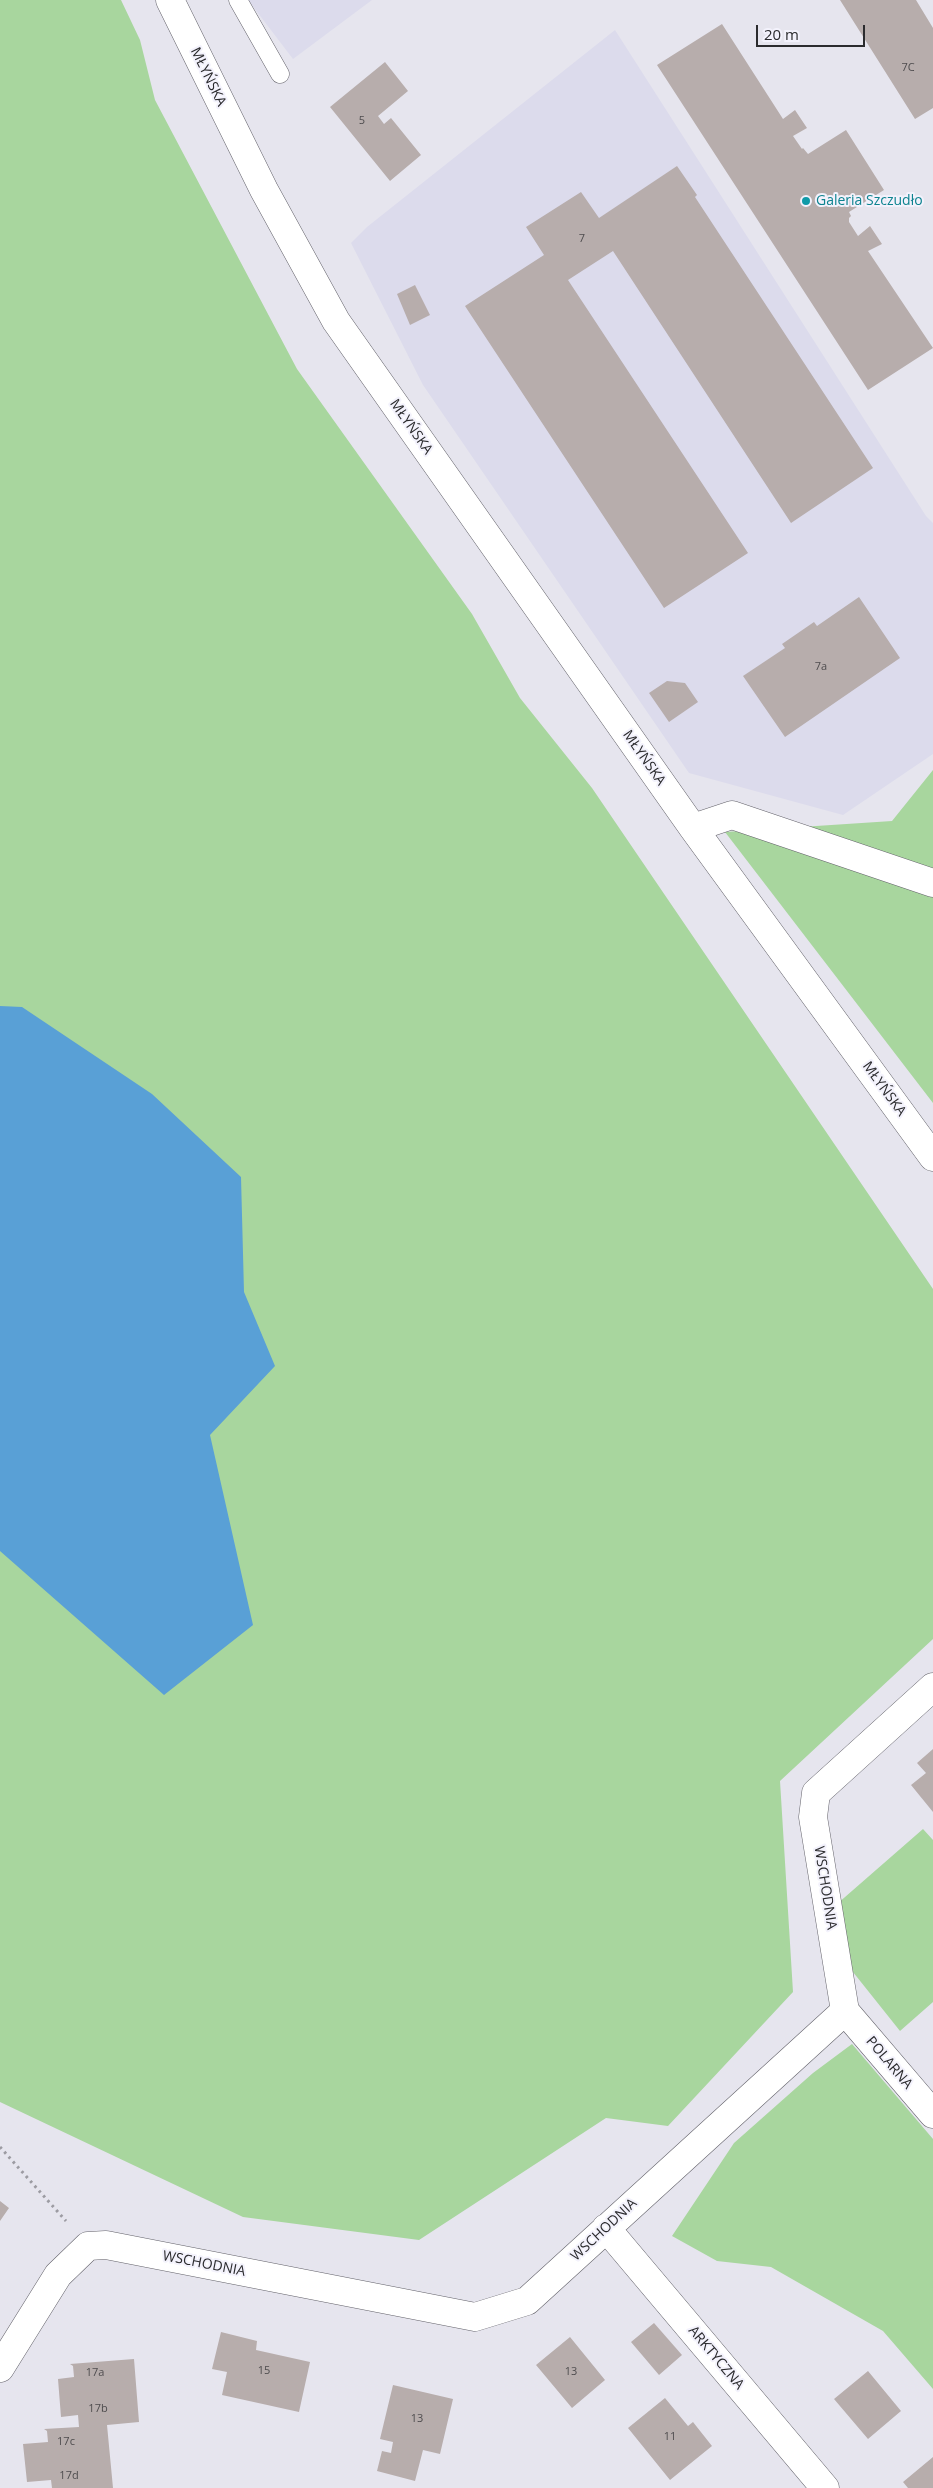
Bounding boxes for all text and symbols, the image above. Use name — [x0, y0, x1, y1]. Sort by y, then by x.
scale bar — [758, 15, 867, 47]
text: 20 m — [764, 24, 799, 44]
street label: MŁYŃSKA — [187, 45, 229, 109]
house number: 7C — [901, 61, 915, 75]
house number: 5 — [359, 114, 365, 128]
place label: Galeria Szczudło — [816, 193, 923, 209]
marker: Galeria Szczudło — [800, 195, 812, 207]
house number: 7 — [579, 232, 585, 246]
street label: MŁYŃSKA — [386, 396, 436, 458]
house number: 7a — [815, 660, 827, 674]
street label: MŁYŃSKA — [619, 727, 669, 789]
street label: MŁYŃSKA — [859, 1058, 909, 1120]
street label: WSCHODNIA — [810, 1845, 840, 1931]
street label: POLARNA — [862, 2033, 916, 2093]
street label: WSCHODNIA — [568, 2195, 640, 2265]
street label: WSCHODNIA — [161, 2248, 247, 2280]
street label: ARKTYCZNA — [685, 2323, 747, 2393]
house number: 15 — [258, 2364, 270, 2378]
house number: 13 — [565, 2365, 577, 2379]
house number: 17a — [86, 2366, 104, 2380]
house number: 17b — [88, 2402, 108, 2416]
house number: 13 — [411, 2412, 423, 2426]
house number: 11 — [664, 2430, 676, 2444]
house number: 17c — [57, 2435, 75, 2449]
house number: 17d — [59, 2469, 79, 2483]

